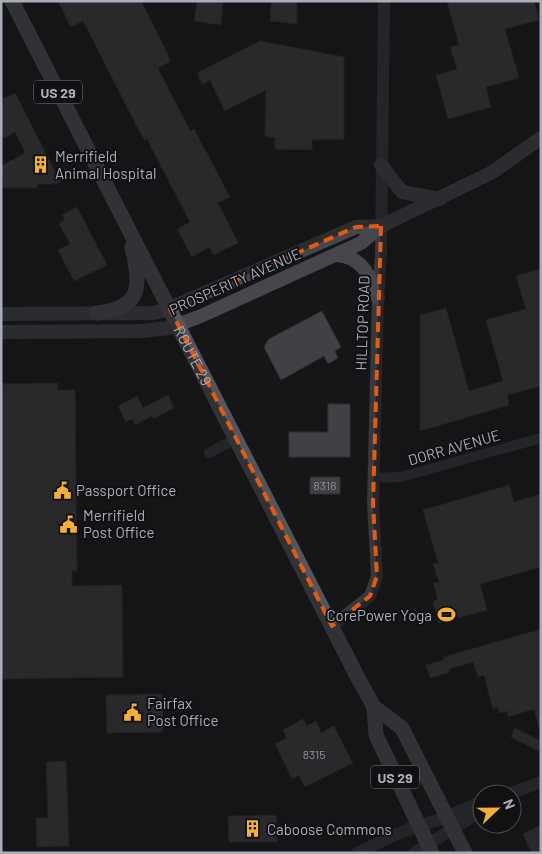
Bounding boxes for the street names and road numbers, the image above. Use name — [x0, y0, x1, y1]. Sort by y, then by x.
road number: US 29 — [34, 80, 82, 104]
street label: PROSPERITY AVENUE — [166, 244, 304, 318]
street label: HILLTOP ROAD — [351, 275, 373, 371]
street label: ROUTE 29 — [170, 322, 216, 388]
street label: DORR AVENUE — [406, 425, 502, 469]
road number: US 29 — [371, 766, 419, 789]

